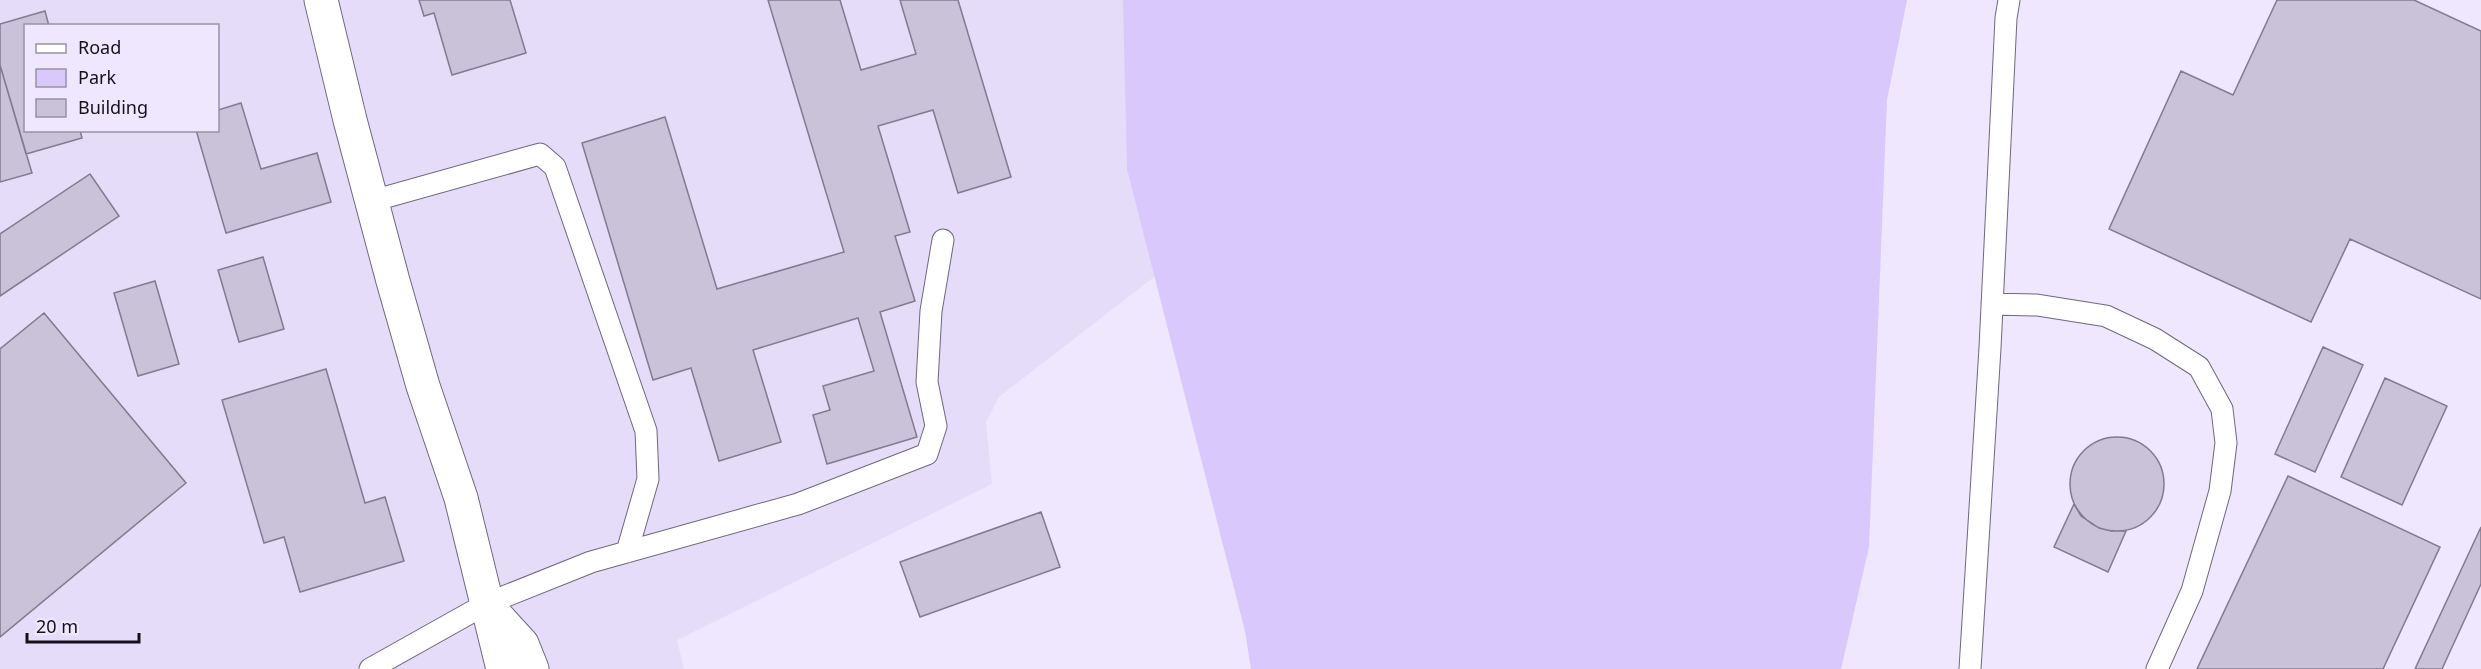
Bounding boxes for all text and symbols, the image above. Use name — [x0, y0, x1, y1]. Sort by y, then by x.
legend — [24, 24, 219, 132]
text: Road — [78, 35, 121, 59]
text: Park — [78, 65, 116, 89]
text: Building — [78, 95, 148, 119]
scale bar — [27, 606, 140, 644]
text: 20 m — [36, 614, 78, 638]

